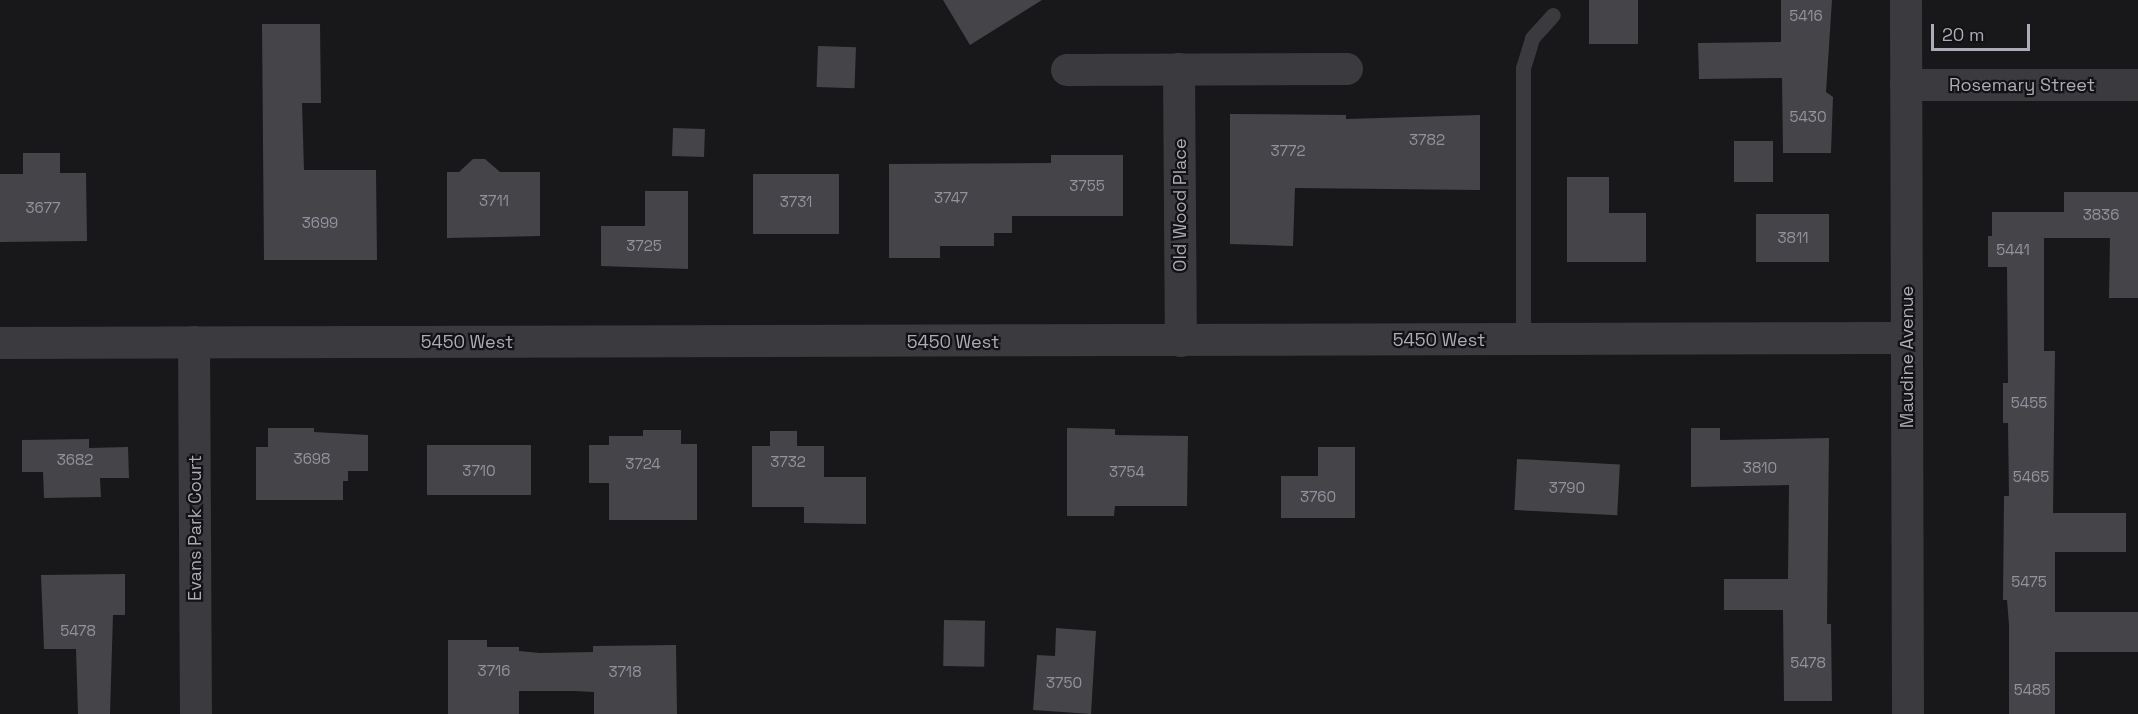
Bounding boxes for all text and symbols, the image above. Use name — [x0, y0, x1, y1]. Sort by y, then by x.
house number: 5416 — [1789, 7, 1823, 25]
scale bar — [1934, 12, 2033, 50]
text: 20 m — [1942, 23, 1985, 46]
street label: Rosemary Street — [1949, 74, 2095, 96]
house number: 5430 — [1789, 108, 1827, 126]
house number: 3782 — [1409, 131, 1445, 149]
street label: Old Wood Place — [1169, 138, 1191, 272]
house number: 3772 — [1271, 142, 1305, 160]
house number: 3755 — [1069, 177, 1105, 195]
house number: 3747 — [934, 189, 968, 207]
house number: 3711 — [479, 192, 509, 210]
house number: 3731 — [780, 193, 812, 211]
house number: 3677 — [26, 199, 60, 217]
house number: 3836 — [2083, 206, 2119, 224]
house number: 3699 — [302, 214, 338, 232]
house number: 3811 — [1778, 229, 1808, 247]
house number: 3725 — [626, 237, 662, 255]
house number: 5441 — [1996, 241, 2030, 259]
street label: Maudine Avenue — [1896, 286, 1918, 428]
street label: 5450 West — [1393, 329, 1485, 351]
street label: 5450 West — [421, 331, 513, 353]
street label: 5450 West — [907, 331, 999, 353]
house number: 5455 — [2011, 394, 2047, 412]
house number: 3698 — [294, 450, 330, 468]
house number: 3682 — [57, 451, 93, 469]
house number: 3732 — [770, 453, 806, 471]
street label: Evans Park Court — [184, 455, 206, 601]
house number: 3724 — [625, 455, 661, 473]
house number: 3810 — [1743, 459, 1777, 477]
house number: 3710 — [462, 462, 496, 480]
house number: 3754 — [1109, 463, 1145, 481]
house number: 5465 — [2013, 468, 2049, 486]
house number: 3790 — [1549, 479, 1585, 497]
house number: 3760 — [1300, 488, 1336, 506]
house number: 5475 — [2011, 573, 2047, 591]
house number: 5478 — [60, 622, 96, 640]
house number: 5478 — [1790, 654, 1826, 672]
house number: 3716 — [478, 662, 510, 680]
house number: 3718 — [609, 663, 641, 681]
house number: 3750 — [1046, 674, 1082, 692]
house number: 5485 — [2014, 681, 2050, 699]

